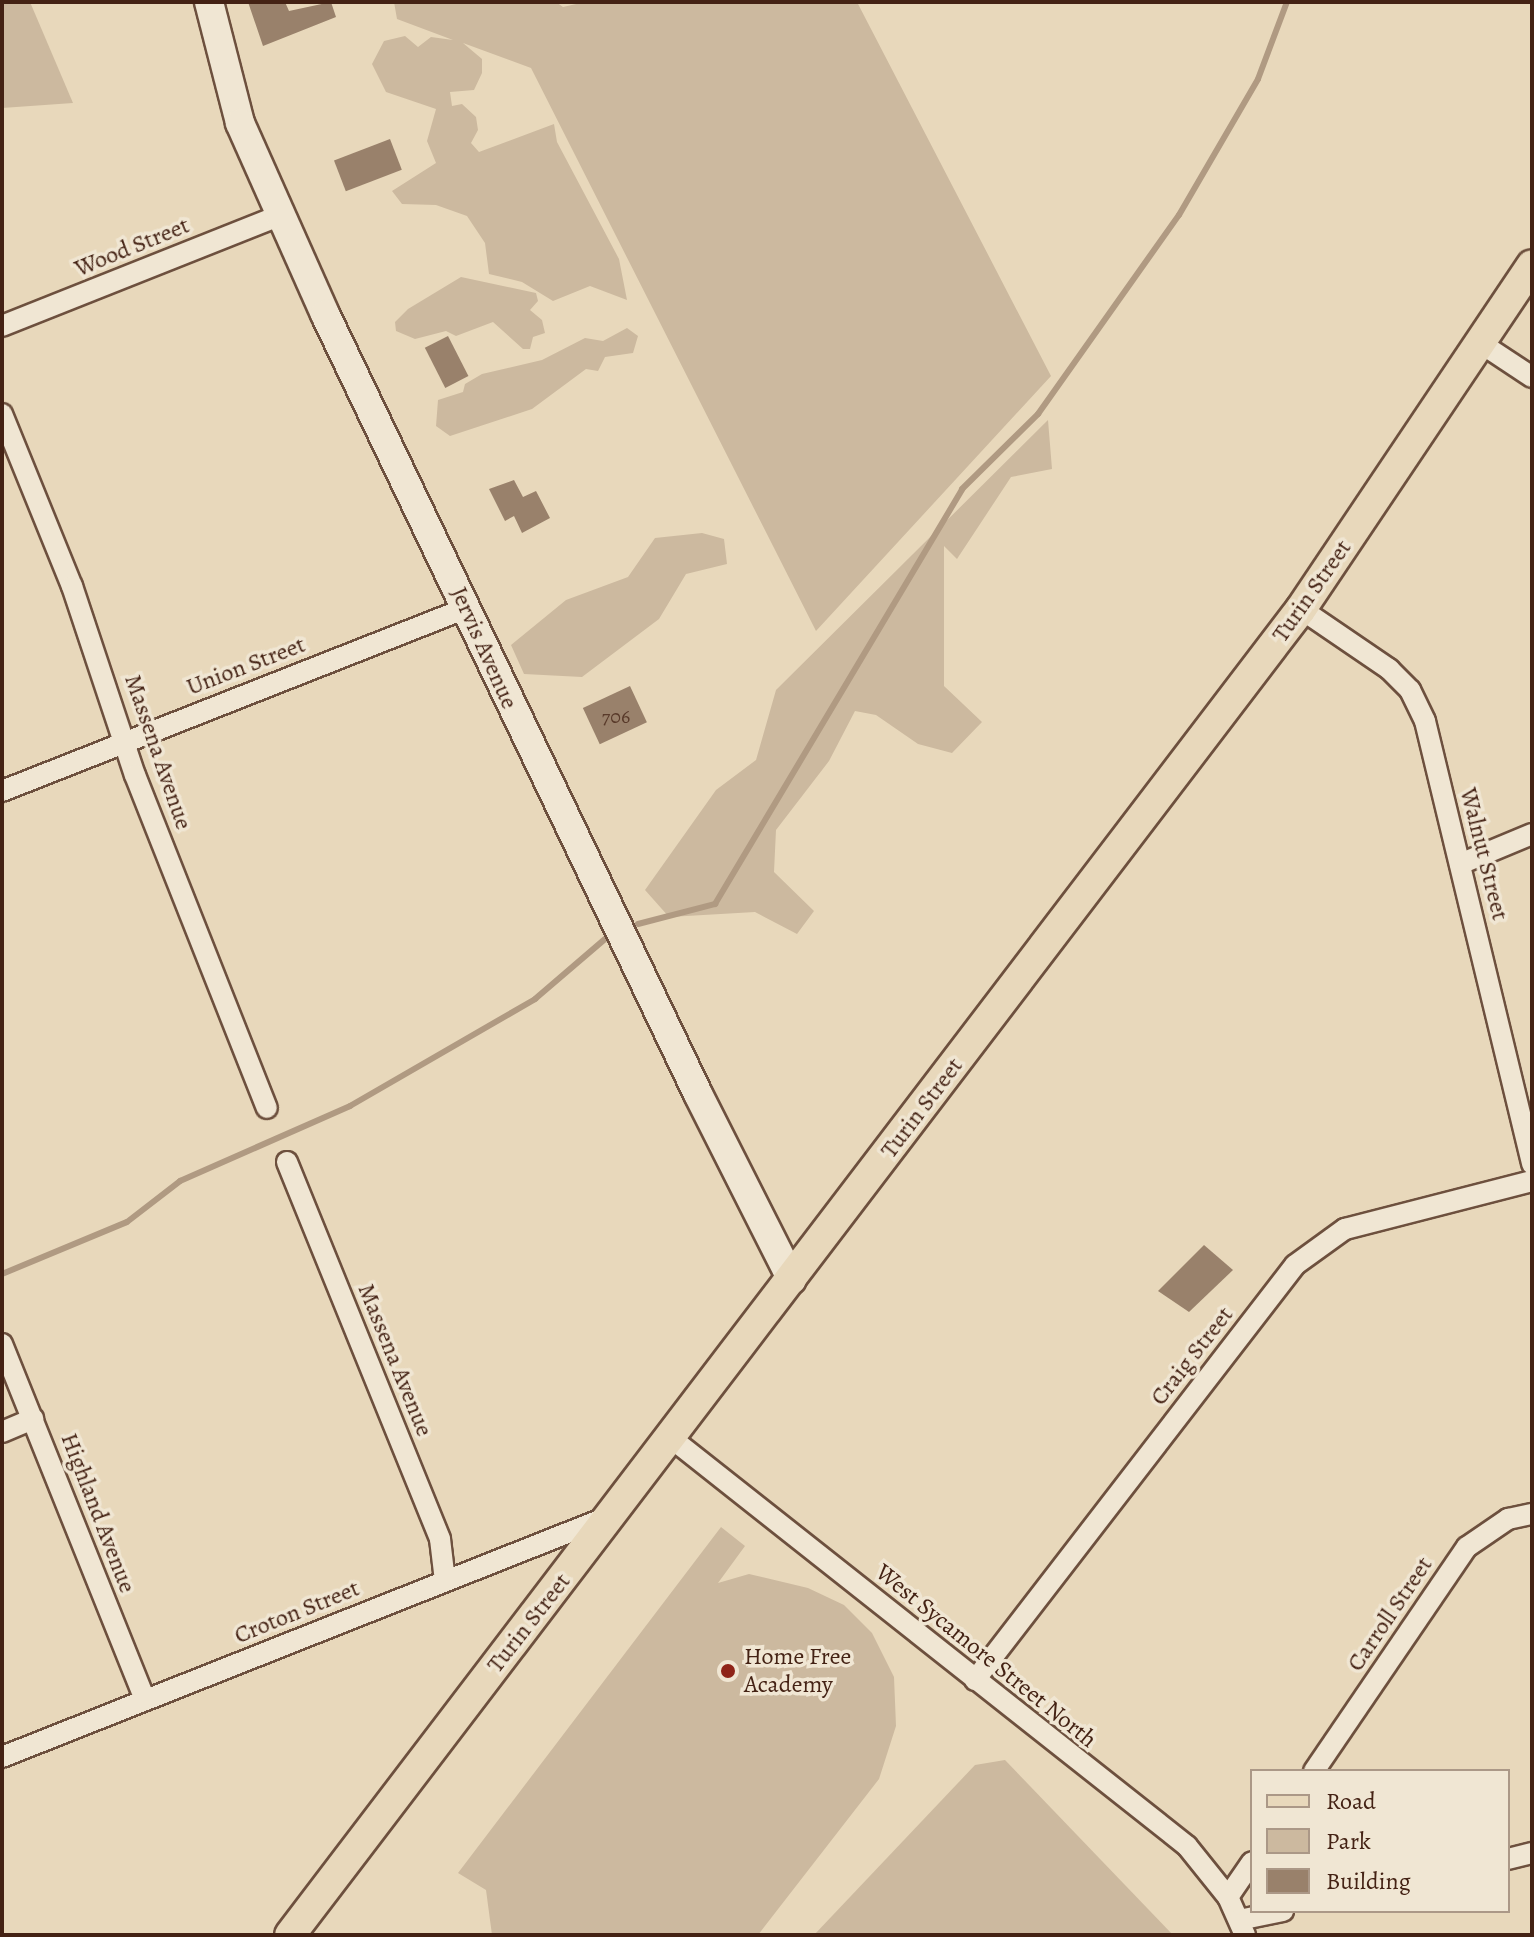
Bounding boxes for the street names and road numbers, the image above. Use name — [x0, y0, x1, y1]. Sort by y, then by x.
street label: Wood Street — [70, 211, 194, 283]
street label: Turin Street — [1266, 534, 1358, 648]
street label: Jervis Avenue — [444, 583, 524, 713]
street label: Union Street — [183, 630, 309, 702]
street label: Massena Avenue — [118, 671, 198, 833]
street label: Walnut Street — [1454, 785, 1514, 923]
street label: Turin Street — [875, 1052, 969, 1164]
street label: Massena Avenue — [351, 1280, 439, 1440]
street label: Craig Street — [1145, 1301, 1239, 1411]
street label: Highland Avenue — [54, 1429, 142, 1597]
street label: Carroll Street — [1341, 1551, 1439, 1677]
street label: West Sycamore Street North — [870, 1558, 1102, 1754]
street label: Turin Street — [481, 1568, 577, 1678]
street label: Croton Street — [230, 1574, 364, 1650]

